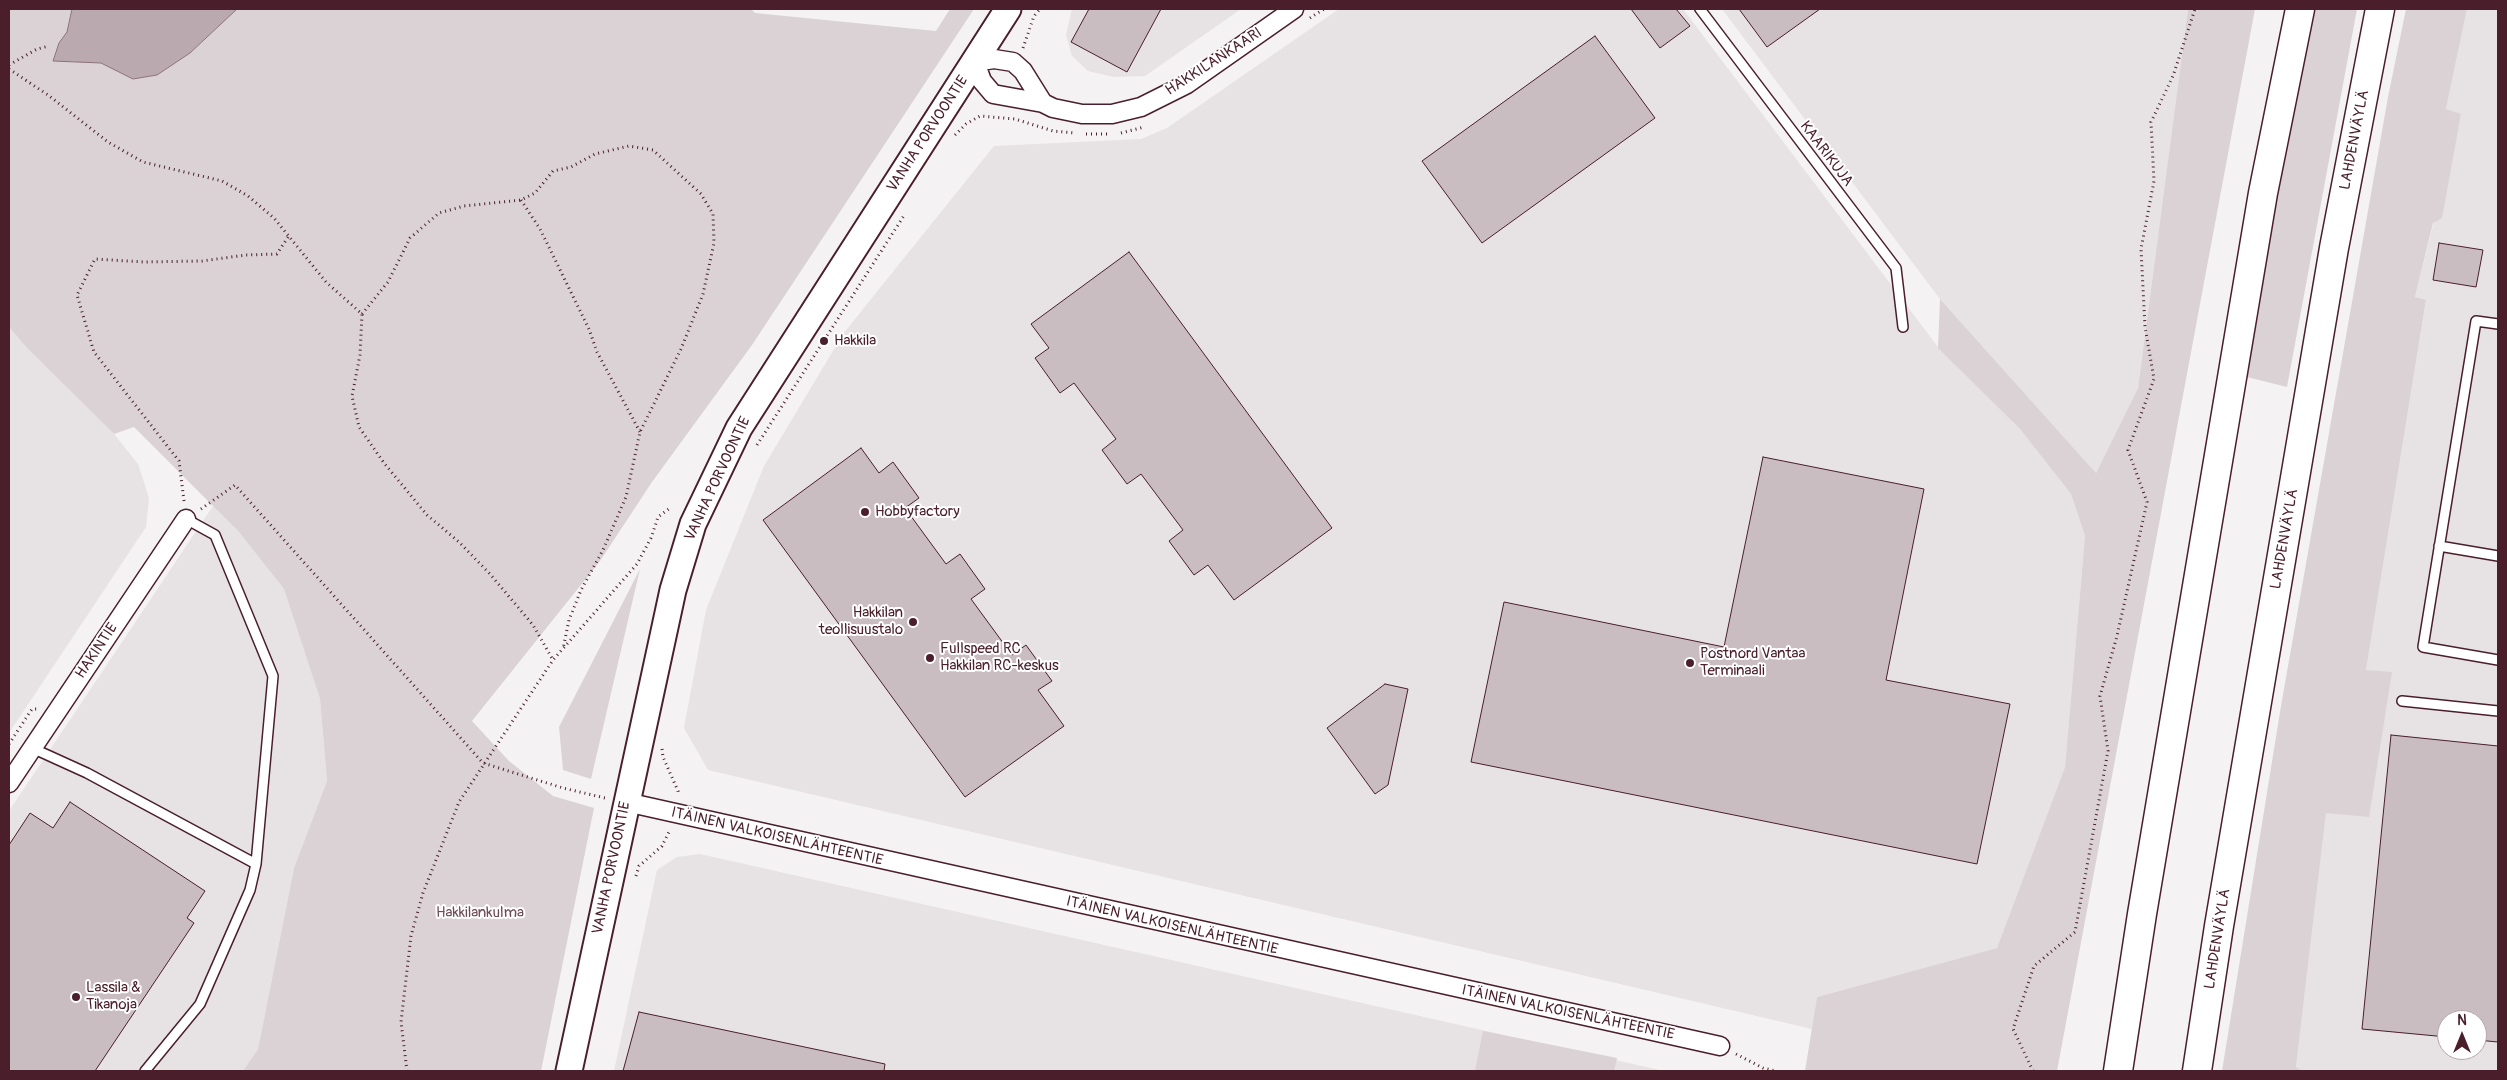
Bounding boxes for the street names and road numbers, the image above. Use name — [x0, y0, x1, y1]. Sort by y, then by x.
street label: HAKKILANKAARI — [1162, 24, 1266, 100]
street label: VANHA PORVOONTIE — [884, 72, 972, 196]
street label: LAHDENVÄYLÄ — [2336, 88, 2374, 192]
street label: KAARIKUJA — [1796, 118, 1856, 190]
street label: VANHA PORVOONTIE — [681, 414, 755, 544]
street label: LAHDENVÄYLÄ — [2267, 487, 2303, 591]
street label: HAKINTIE — [72, 620, 122, 682]
street label: VANHA PORVOONTIE — [589, 800, 635, 936]
street label: ITÄINEN VALKOISENLÄHTEENTIE — [669, 804, 885, 870]
street label: LAHDENVÄYLÄ — [2201, 887, 2235, 991]
street label: ITÄINEN VALKOISENLÄHTEENTIE — [1064, 893, 1280, 959]
street label: ITÄINEN VALKOISENLÄHTEENTIE — [1460, 982, 1676, 1044]

